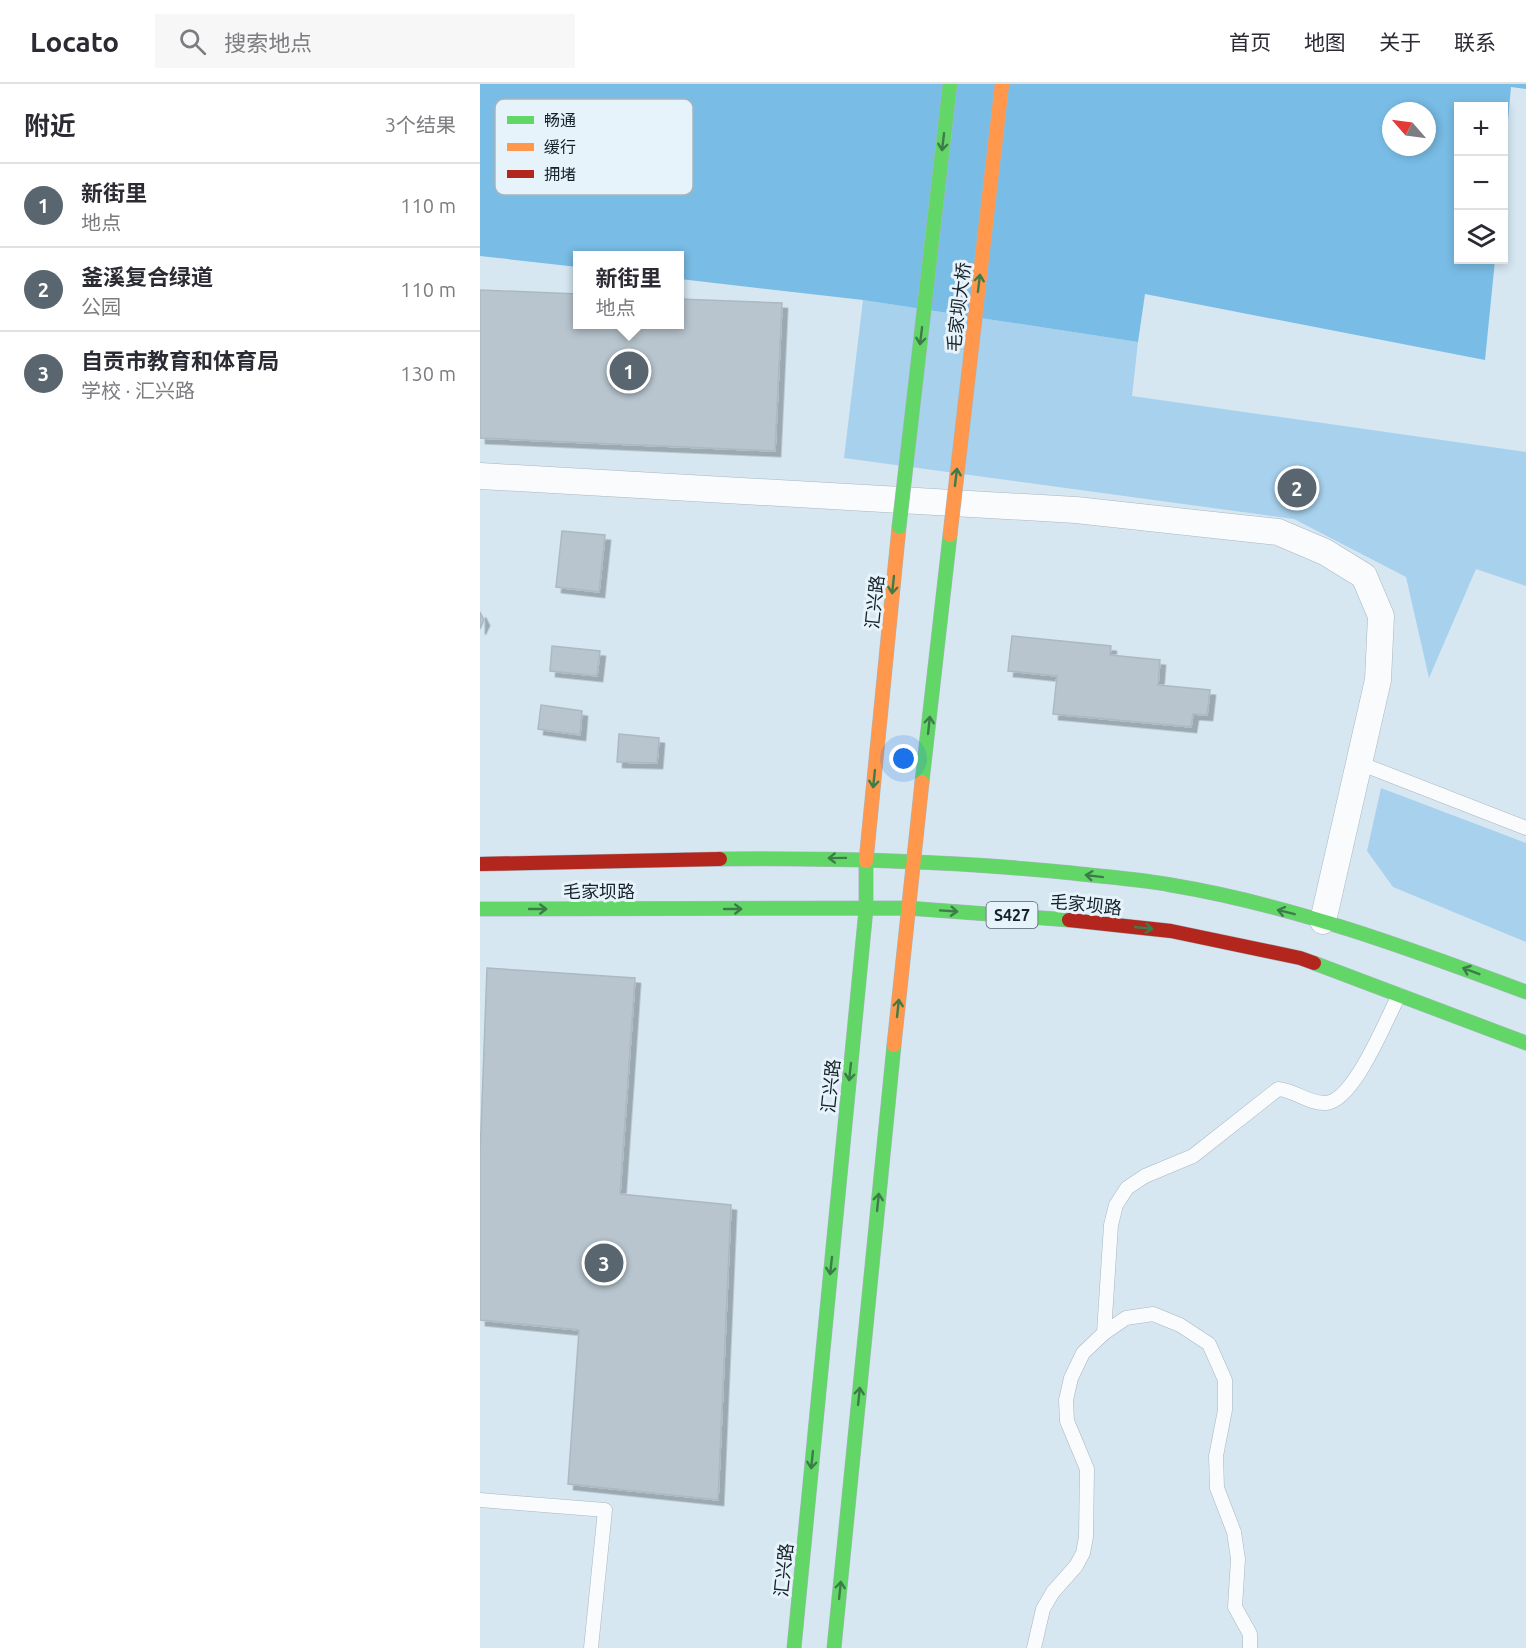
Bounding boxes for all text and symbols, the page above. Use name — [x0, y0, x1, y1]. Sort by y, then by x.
search box — [155, 14, 575, 68]
icon: search — [176, 25, 209, 58]
text: Locato — [30, 26, 119, 57]
text: 搜索地点 — [224, 30, 312, 55]
text: 首页 — [1229, 30, 1271, 54]
text: 地图 — [1304, 30, 1346, 54]
text: 关于 — [1379, 30, 1421, 54]
text: 联系 — [1454, 30, 1496, 54]
legend — [495, 99, 693, 195]
north arrow — [1382, 102, 1436, 156]
map controls — [1454, 102, 1508, 264]
button: + — [1454, 102, 1508, 156]
text: 附近 — [24, 111, 76, 140]
text: 畅通 — [544, 111, 576, 129]
text: 3个结果 — [385, 113, 456, 136]
one-way arrow — [937, 132, 948, 152]
text: 缓行 — [544, 138, 576, 156]
button: − — [1454, 156, 1508, 210]
text: 拥堵 — [544, 165, 576, 183]
text: 新街里 — [81, 180, 147, 205]
text: 1 — [38, 194, 49, 217]
text: 110 m — [400, 194, 456, 217]
button: layers — [1454, 210, 1508, 264]
text: 地点 — [81, 211, 121, 234]
popup — [573, 251, 684, 329]
street label: 毛家坝大桥 — [943, 261, 973, 353]
text: 釜溪复合绿道 — [81, 264, 213, 289]
text: 新街里 — [595, 265, 662, 290]
one-way arrow — [974, 274, 985, 294]
text: 2 — [38, 278, 49, 301]
text: 110 m — [400, 278, 456, 301]
text: 公园 — [81, 295, 121, 318]
text: 地点 — [595, 296, 635, 319]
one-way arrow — [915, 325, 926, 345]
text: 自贡市教育和体育局 — [81, 348, 279, 373]
pin: 1 — [610, 348, 648, 394]
text: 3 — [38, 362, 49, 385]
text: 130 m — [400, 362, 456, 385]
text: 学校 · 汇兴路 — [81, 379, 195, 402]
pin: 2 — [1278, 466, 1316, 510]
one-way arrow — [951, 467, 962, 487]
street label: 汇兴路 — [861, 574, 887, 630]
one-way arrow — [887, 575, 898, 595]
one-way arrow — [923, 716, 934, 736]
your location — [889, 744, 918, 773]
one-way arrow — [868, 769, 879, 789]
one-way arrow — [828, 852, 848, 863]
one-way arrow — [1085, 870, 1105, 881]
street label: 毛家坝路 — [563, 881, 635, 901]
street label: 毛家坝路 — [1049, 890, 1123, 918]
road number: S427 — [986, 902, 1038, 928]
one-way arrow — [528, 903, 548, 915]
one-way arrow — [723, 903, 743, 915]
one-way arrow — [1277, 905, 1296, 917]
one-way arrow — [939, 906, 959, 917]
one-way arrow — [1133, 923, 1153, 934]
one-way arrow — [1463, 965, 1481, 976]
one-way arrow — [893, 998, 904, 1018]
street label: 汇兴路 — [817, 1058, 843, 1114]
one-way arrow — [844, 1062, 855, 1081]
one-way arrow — [873, 1192, 884, 1212]
pin: 3 — [584, 1240, 624, 1286]
one-way arrow — [825, 1256, 836, 1275]
one-way arrow — [854, 1386, 865, 1406]
one-way arrow — [806, 1450, 817, 1470]
street label: 汇兴路 — [770, 1542, 796, 1598]
one-way arrow — [835, 1580, 846, 1600]

